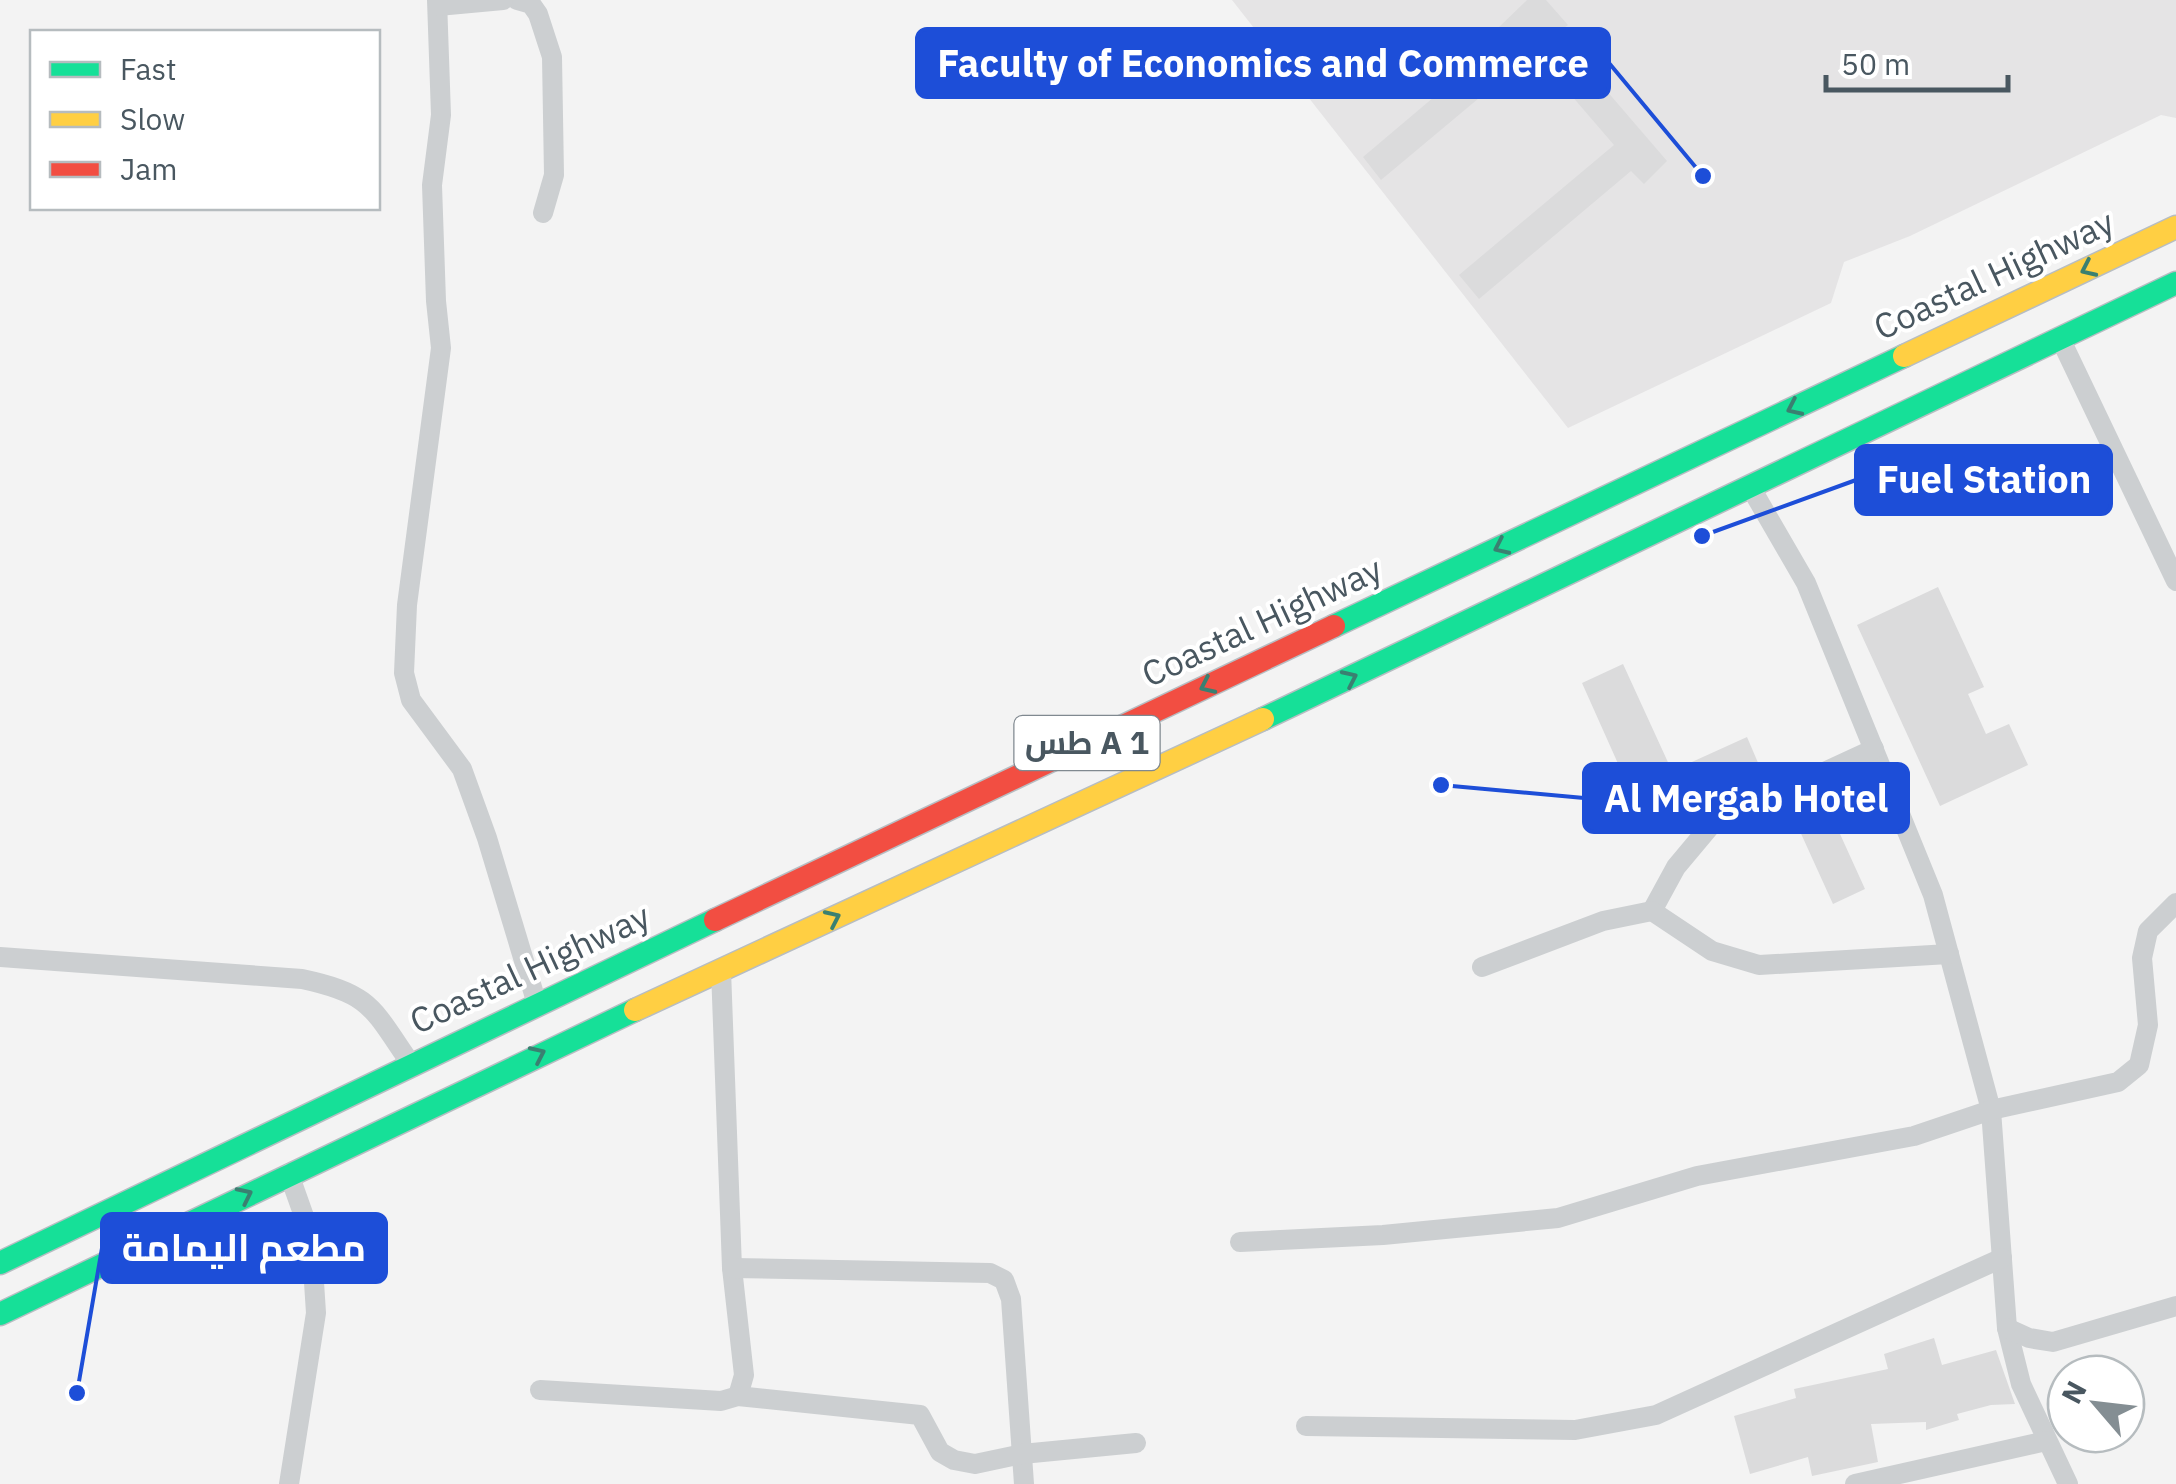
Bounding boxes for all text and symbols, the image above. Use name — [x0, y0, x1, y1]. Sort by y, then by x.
callout: Faculty of Economics and Commerce — [917, 29, 1609, 97]
legend — [30, 30, 380, 210]
scale bar — [1826, 30, 2008, 92]
text: Faculty of Economics and Commerce — [937, 38, 1589, 87]
text: 50 m — [1841, 44, 1910, 83]
text: Fast — [120, 49, 177, 88]
text: Slow — [120, 99, 185, 138]
text: Jam — [120, 149, 178, 188]
street label: Coastal Highway — [1866, 198, 2121, 350]
one-way arrow — [2080, 256, 2098, 276]
one-way arrow — [1786, 395, 1804, 415]
callout: Fuel Station — [1856, 446, 2111, 514]
text: Fuel Station — [1877, 454, 2091, 503]
one-way arrow — [1493, 535, 1511, 555]
street label: Coastal Highway — [1134, 545, 1389, 697]
one-way arrow — [1340, 670, 1358, 690]
one-way arrow — [1199, 674, 1217, 694]
road number: طس A 1 — [1014, 716, 1160, 770]
callout: Al Mergab Hotel — [1584, 764, 1908, 832]
text: Al Mergab Hotel — [1604, 773, 1888, 822]
street label: Coastal Highway — [402, 892, 657, 1044]
one-way arrow — [823, 910, 841, 930]
one-way arrow — [528, 1047, 546, 1067]
one-way arrow — [235, 1187, 253, 1207]
callout: مطعم اليمامة — [102, 1214, 386, 1282]
text: مطعم اليمامة — [122, 1222, 366, 1274]
north arrow — [2046, 1354, 2146, 1454]
text: N — [2052, 1374, 2095, 1410]

